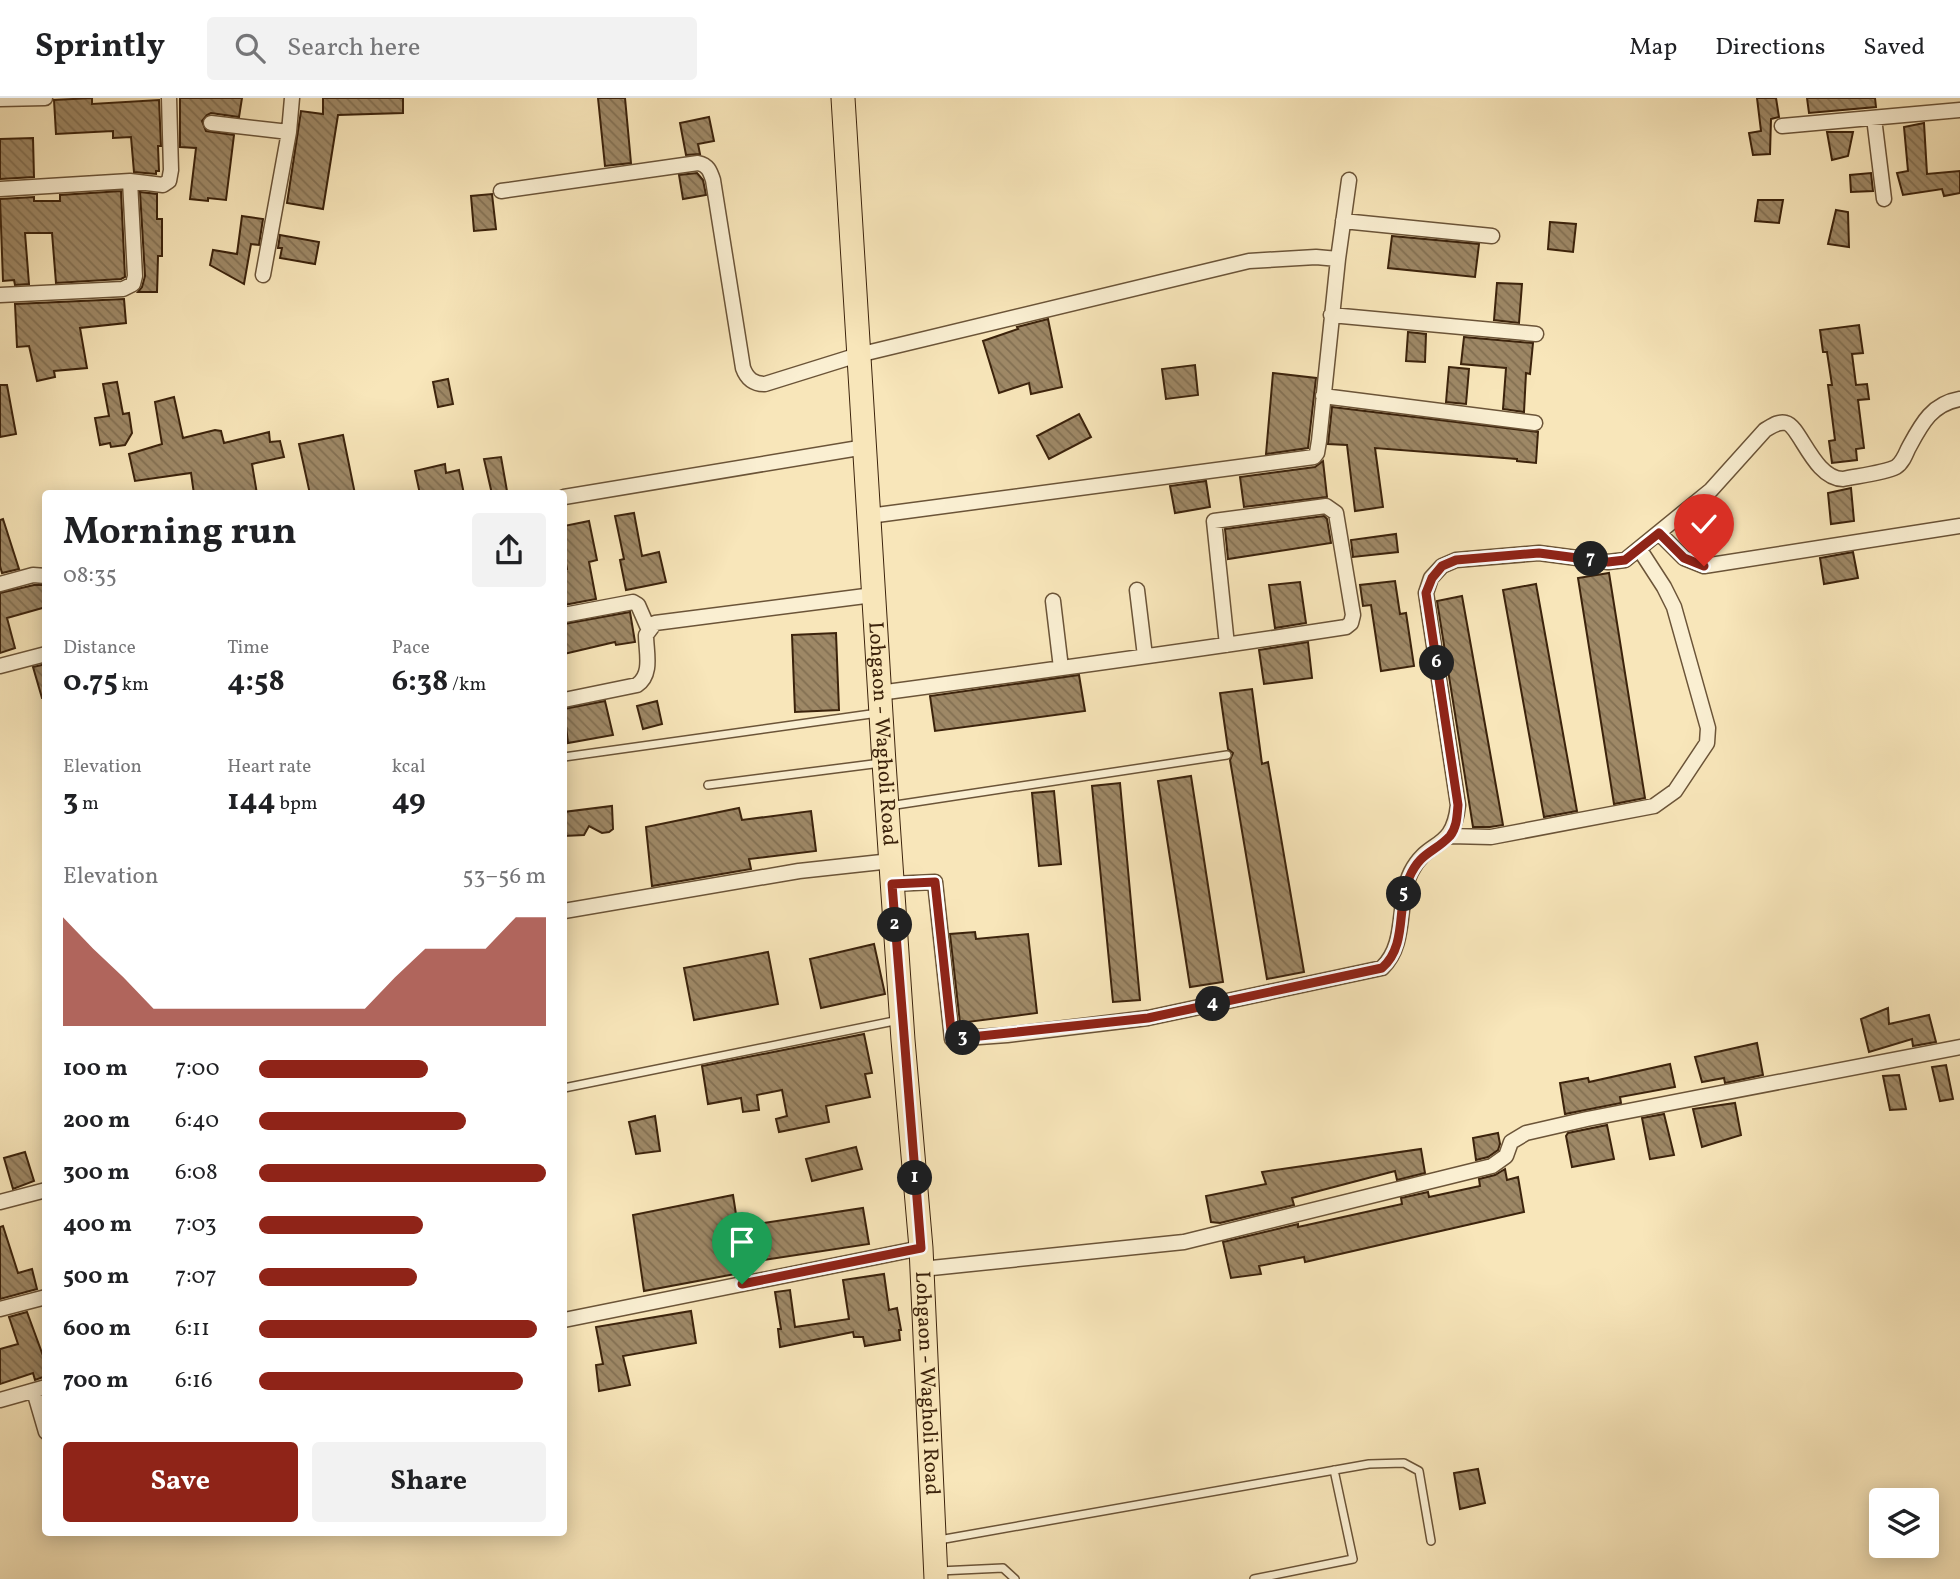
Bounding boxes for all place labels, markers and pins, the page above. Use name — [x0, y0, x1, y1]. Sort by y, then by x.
pin — [1674, 494, 1734, 566]
pin: 7 — [1574, 542, 1608, 576]
pin: 6 — [1420, 646, 1454, 680]
pin: 5 — [1386, 876, 1422, 912]
pin: 2 — [878, 908, 912, 942]
pin: 4 — [1196, 986, 1230, 1021]
pin: 3 — [946, 1020, 981, 1056]
pin: 1 — [898, 1160, 932, 1196]
pin — [712, 1212, 772, 1284]

